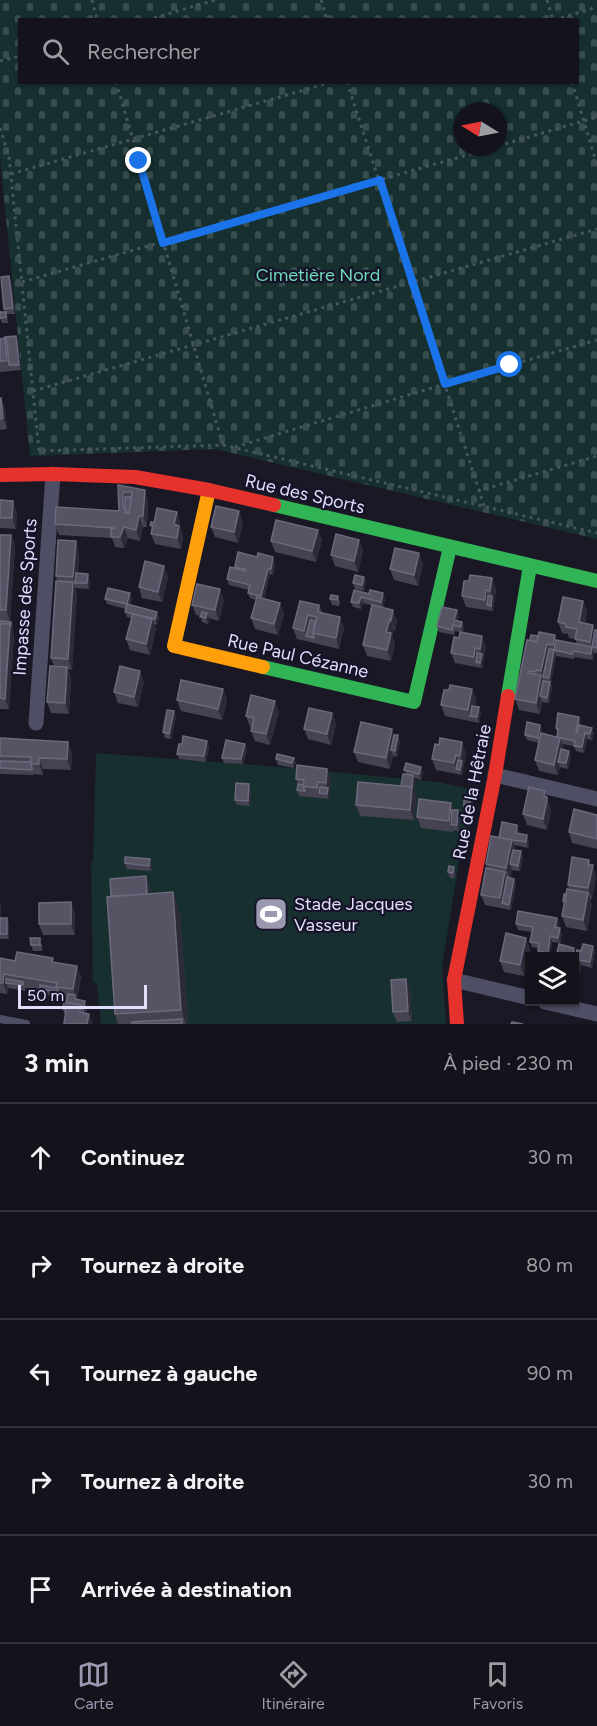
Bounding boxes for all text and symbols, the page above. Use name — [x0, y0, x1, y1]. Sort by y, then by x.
search box — [18, 18, 579, 84]
icon: search — [39, 35, 72, 68]
text: Rechercher — [87, 38, 200, 65]
north arrow — [453, 102, 507, 156]
route end — [125, 147, 151, 173]
park label: Cimetière Nord — [256, 264, 380, 286]
route start — [496, 351, 522, 377]
street label: Rue des Sports — [243, 470, 367, 518]
street label: Impasse des Sports — [9, 518, 41, 676]
street label: Rue Paul Cézanne — [225, 629, 371, 683]
street label: Rue de la Hêtraie — [448, 722, 496, 862]
place label: Stade Jacques Vasseur — [294, 893, 413, 936]
sports icon: Stade Jacques Vasseur — [253, 896, 289, 932]
map controls — [525, 952, 579, 1006]
button: layers — [525, 952, 579, 1006]
scale bar — [18, 982, 147, 1010]
text: 50 m — [27, 986, 64, 1005]
text: 3 min — [24, 1047, 89, 1079]
text: À pied · 230 m — [444, 1051, 573, 1075]
icon: ahead — [24, 1141, 57, 1174]
text: Continuez — [81, 1144, 185, 1171]
text: 30 m — [527, 1145, 573, 1169]
icon: right — [24, 1249, 57, 1282]
text: Tournez à droite — [81, 1252, 244, 1279]
text: 80 m — [526, 1253, 573, 1277]
icon: left — [24, 1357, 57, 1390]
text: Tournez à gauche — [81, 1360, 257, 1387]
text: 90 m — [527, 1361, 573, 1385]
icon: right — [24, 1465, 57, 1498]
text: Tournez à droite — [81, 1468, 244, 1495]
text: 30 m — [527, 1469, 573, 1493]
icon: arrive — [24, 1573, 57, 1606]
text: Arrivée à destination — [81, 1576, 292, 1603]
tab: Carte — [74, 1658, 114, 1713]
tab: Itinéraire — [262, 1658, 325, 1713]
tab: Favoris — [472, 1658, 523, 1713]

